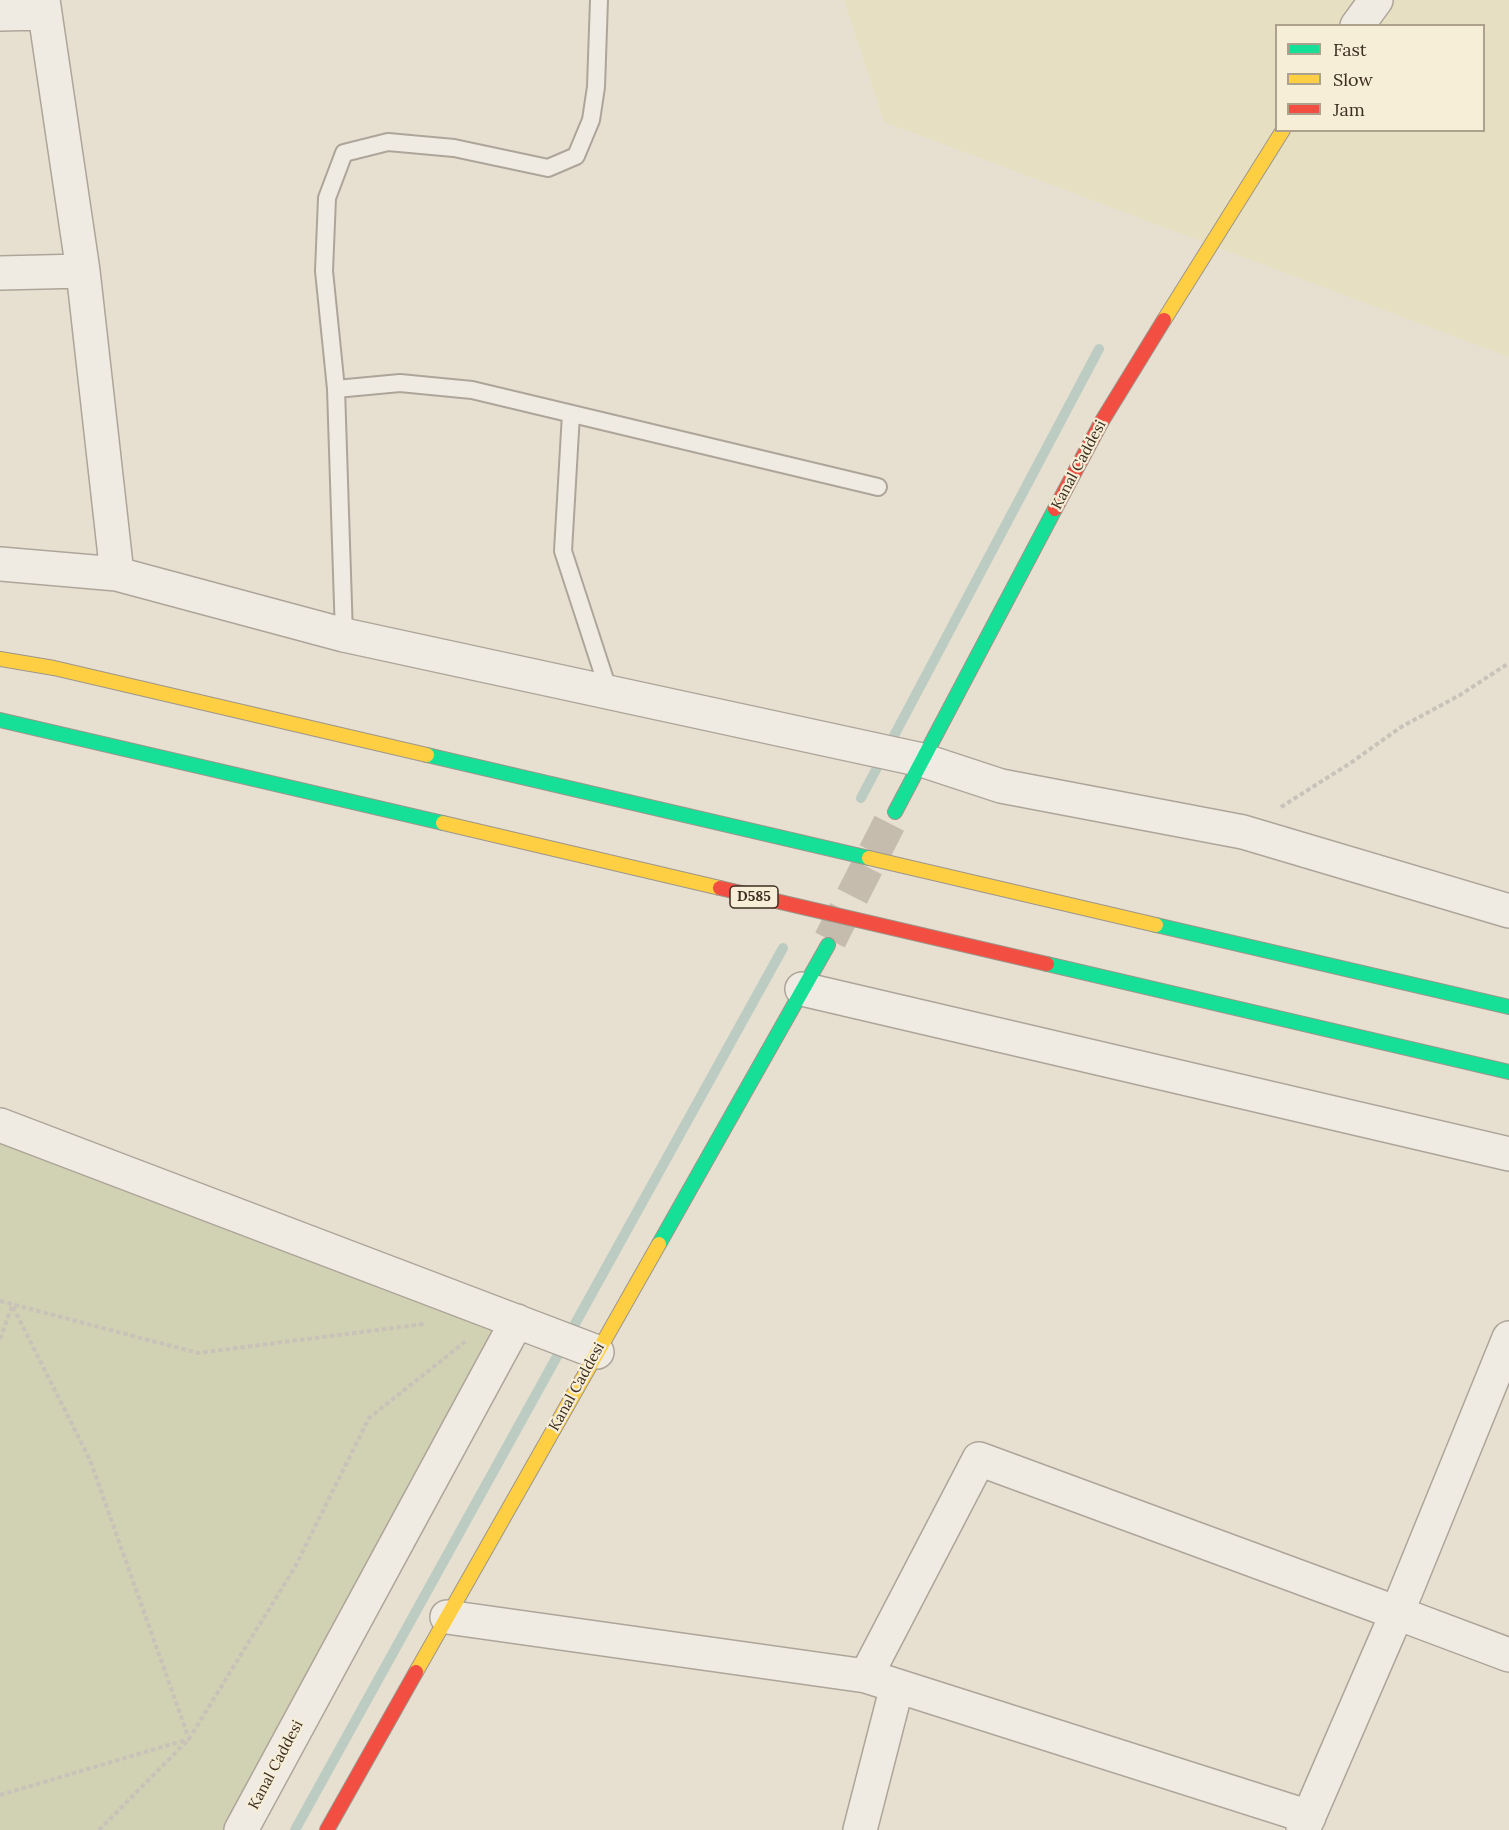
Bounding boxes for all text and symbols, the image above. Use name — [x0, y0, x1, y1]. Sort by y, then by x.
legend — [1275, 24, 1485, 132]
text: Fast — [1333, 38, 1367, 61]
text: Slow — [1333, 68, 1373, 91]
text: Jam — [1333, 98, 1365, 121]
street label: Kanal Caddesi — [1048, 417, 1110, 513]
road number: D585 — [730, 886, 778, 908]
street label: Kanal Caddesi — [545, 1340, 609, 1434]
street label: Kanal Caddesi — [245, 1717, 307, 1813]

